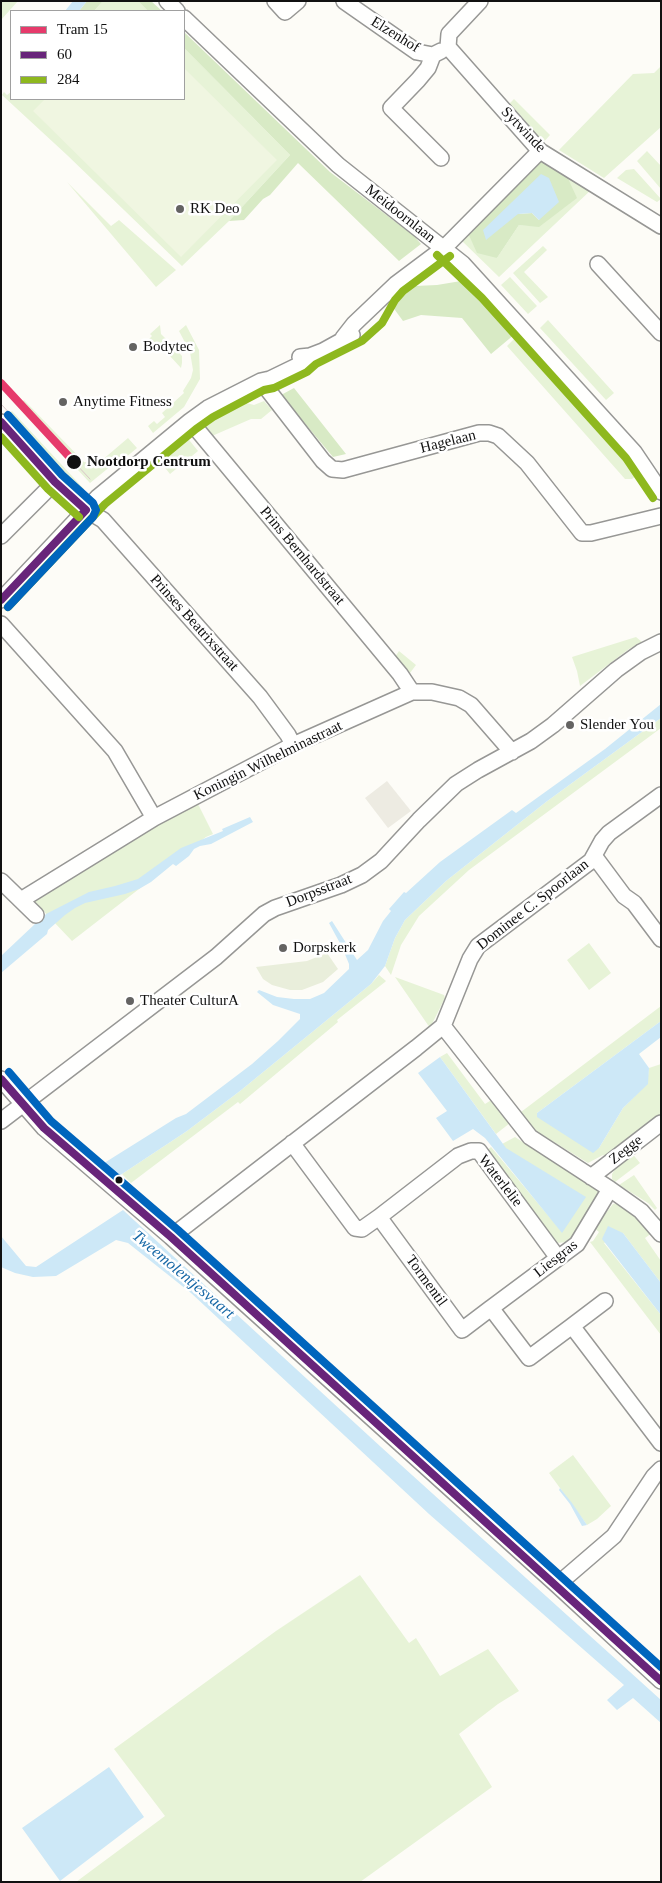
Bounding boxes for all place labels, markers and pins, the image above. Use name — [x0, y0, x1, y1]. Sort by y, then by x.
place label: RK Deo — [190, 200, 240, 218]
marker: RK Deo — [174, 203, 186, 215]
place label: Bodytec — [143, 338, 193, 356]
marker: Bodytec — [127, 341, 139, 353]
place label: Anytime Fitness — [73, 393, 172, 411]
marker: Anytime Fitness — [57, 396, 69, 408]
marker: Nootdorp Centrum — [65, 453, 83, 471]
place label: Nootdorp Centrum — [87, 453, 211, 471]
place label: Slender You — [580, 716, 654, 734]
marker: Slender You — [564, 719, 576, 731]
place label: Dorpskerk — [293, 939, 356, 957]
marker: Dorpskerk — [277, 942, 289, 954]
place label: Theater CulturA — [140, 992, 239, 1010]
marker: Theater CulturA — [124, 995, 136, 1007]
unlabelled marker — [114, 1175, 124, 1185]

